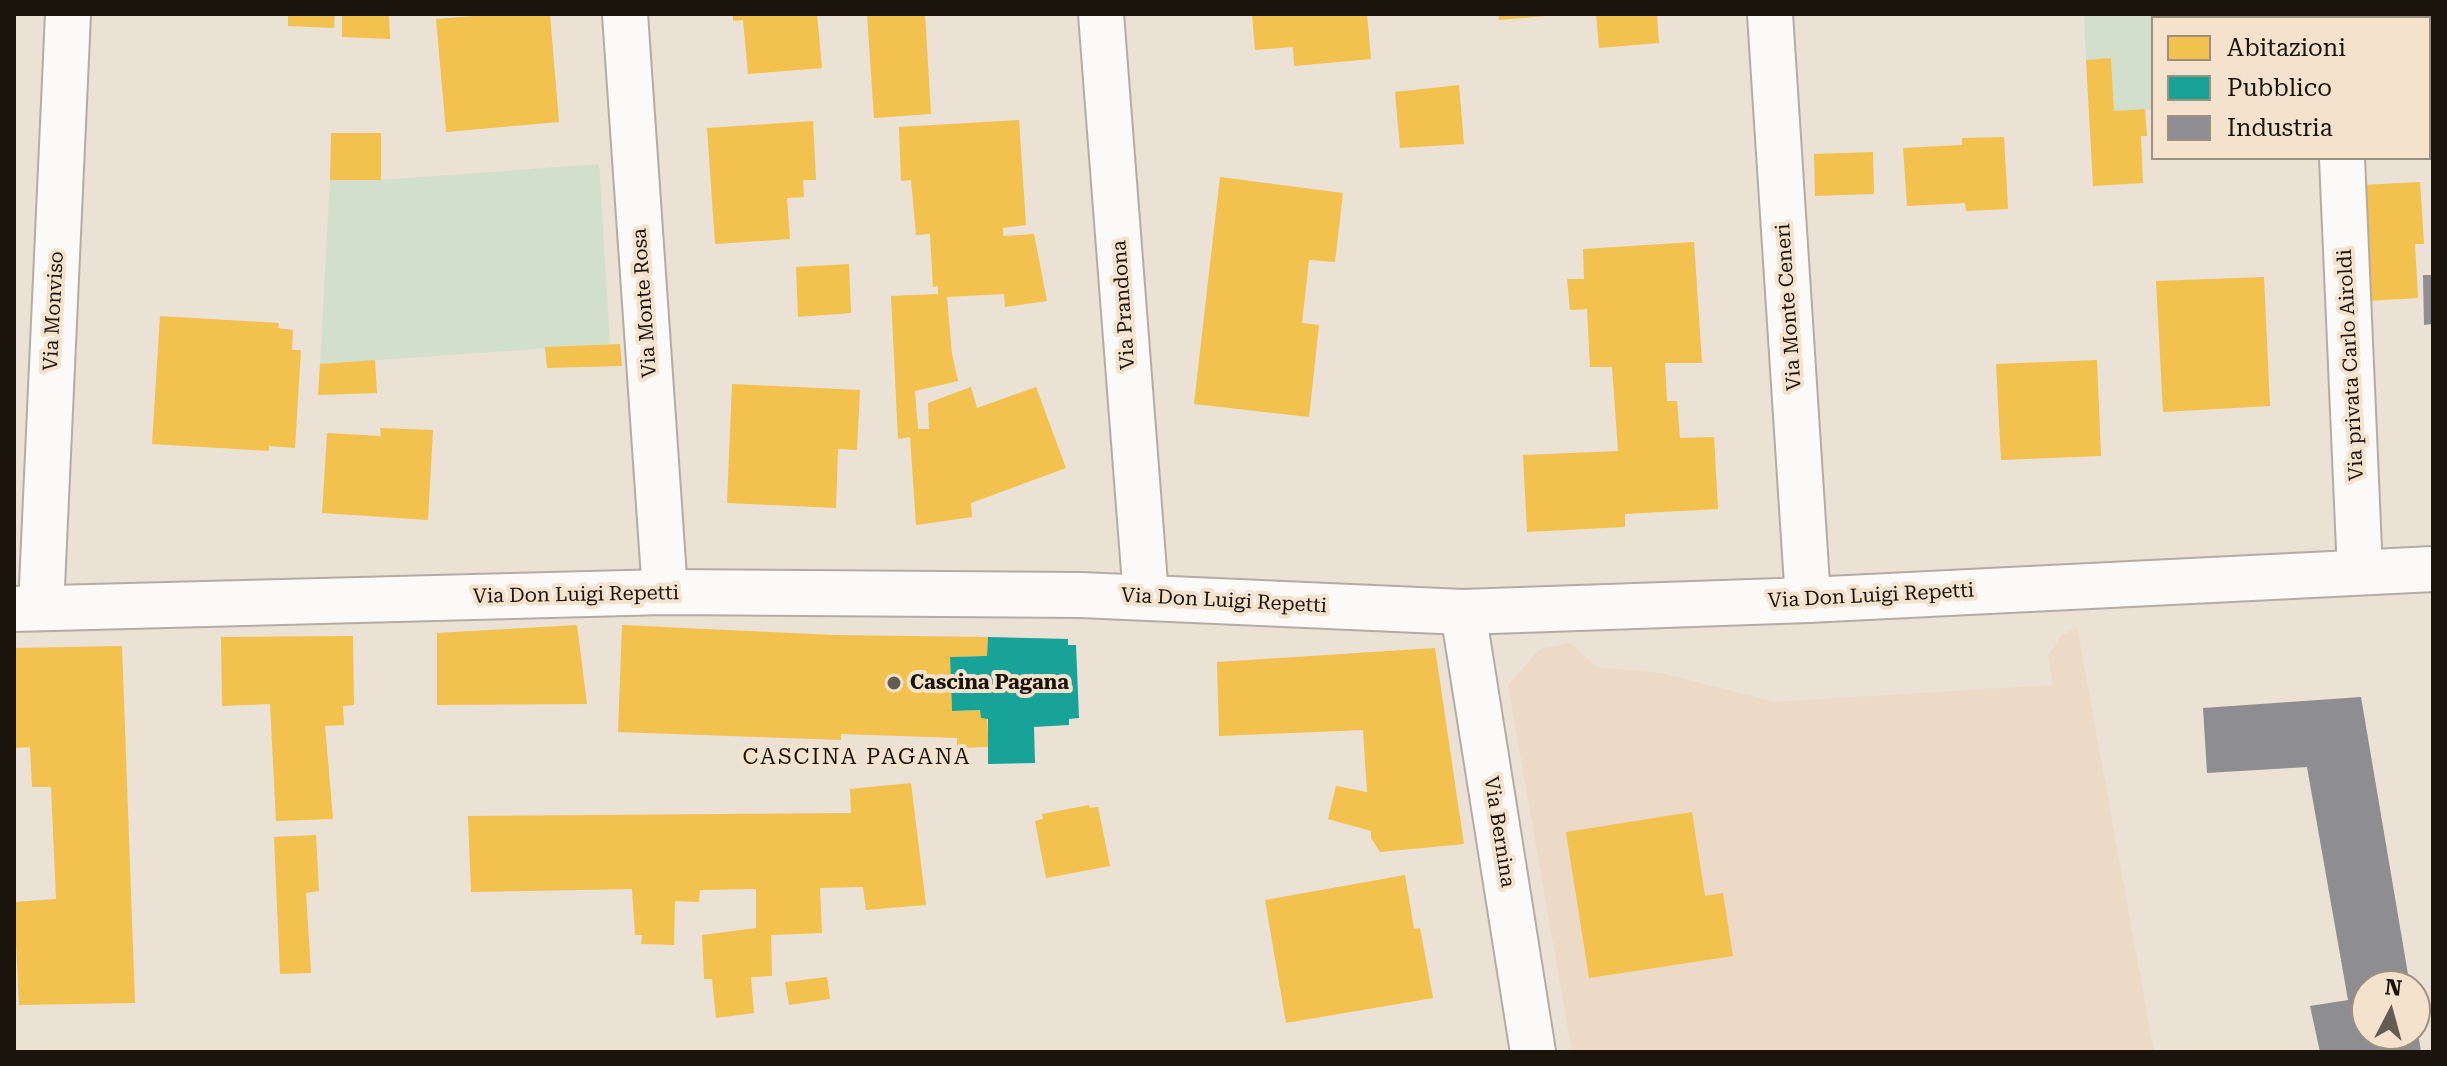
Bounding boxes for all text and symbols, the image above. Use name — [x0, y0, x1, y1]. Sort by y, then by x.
legend — [2151, 16, 2431, 160]
text: Abitazioni — [2227, 34, 2346, 62]
text: Pubblico — [2227, 74, 2332, 102]
text: Industria — [2227, 114, 2333, 142]
street label: Via Monte Ceneri — [1771, 223, 1807, 391]
street label: Via Monte Rosa — [628, 227, 662, 379]
street label: Via Prandona — [1108, 239, 1140, 371]
street label: Via privata Carlo Airoldi — [2333, 249, 2369, 481]
street label: Via Monviso — [39, 251, 69, 371]
street label: Via Don Luigi Repetti — [1767, 579, 1975, 613]
street label: Via Don Luigi Repetti — [473, 581, 679, 609]
street label: Via Don Luigi Repetti — [1120, 584, 1328, 618]
place label: Cascina Pagana — [910, 671, 1069, 695]
marker: Cascina Pagana — [885, 674, 903, 692]
district label: CASCINA PAGANA — [743, 745, 971, 771]
street label: Via Bernina — [1478, 775, 1520, 889]
north arrow — [2351, 970, 2431, 1050]
text: N — [2384, 974, 2403, 1001]

